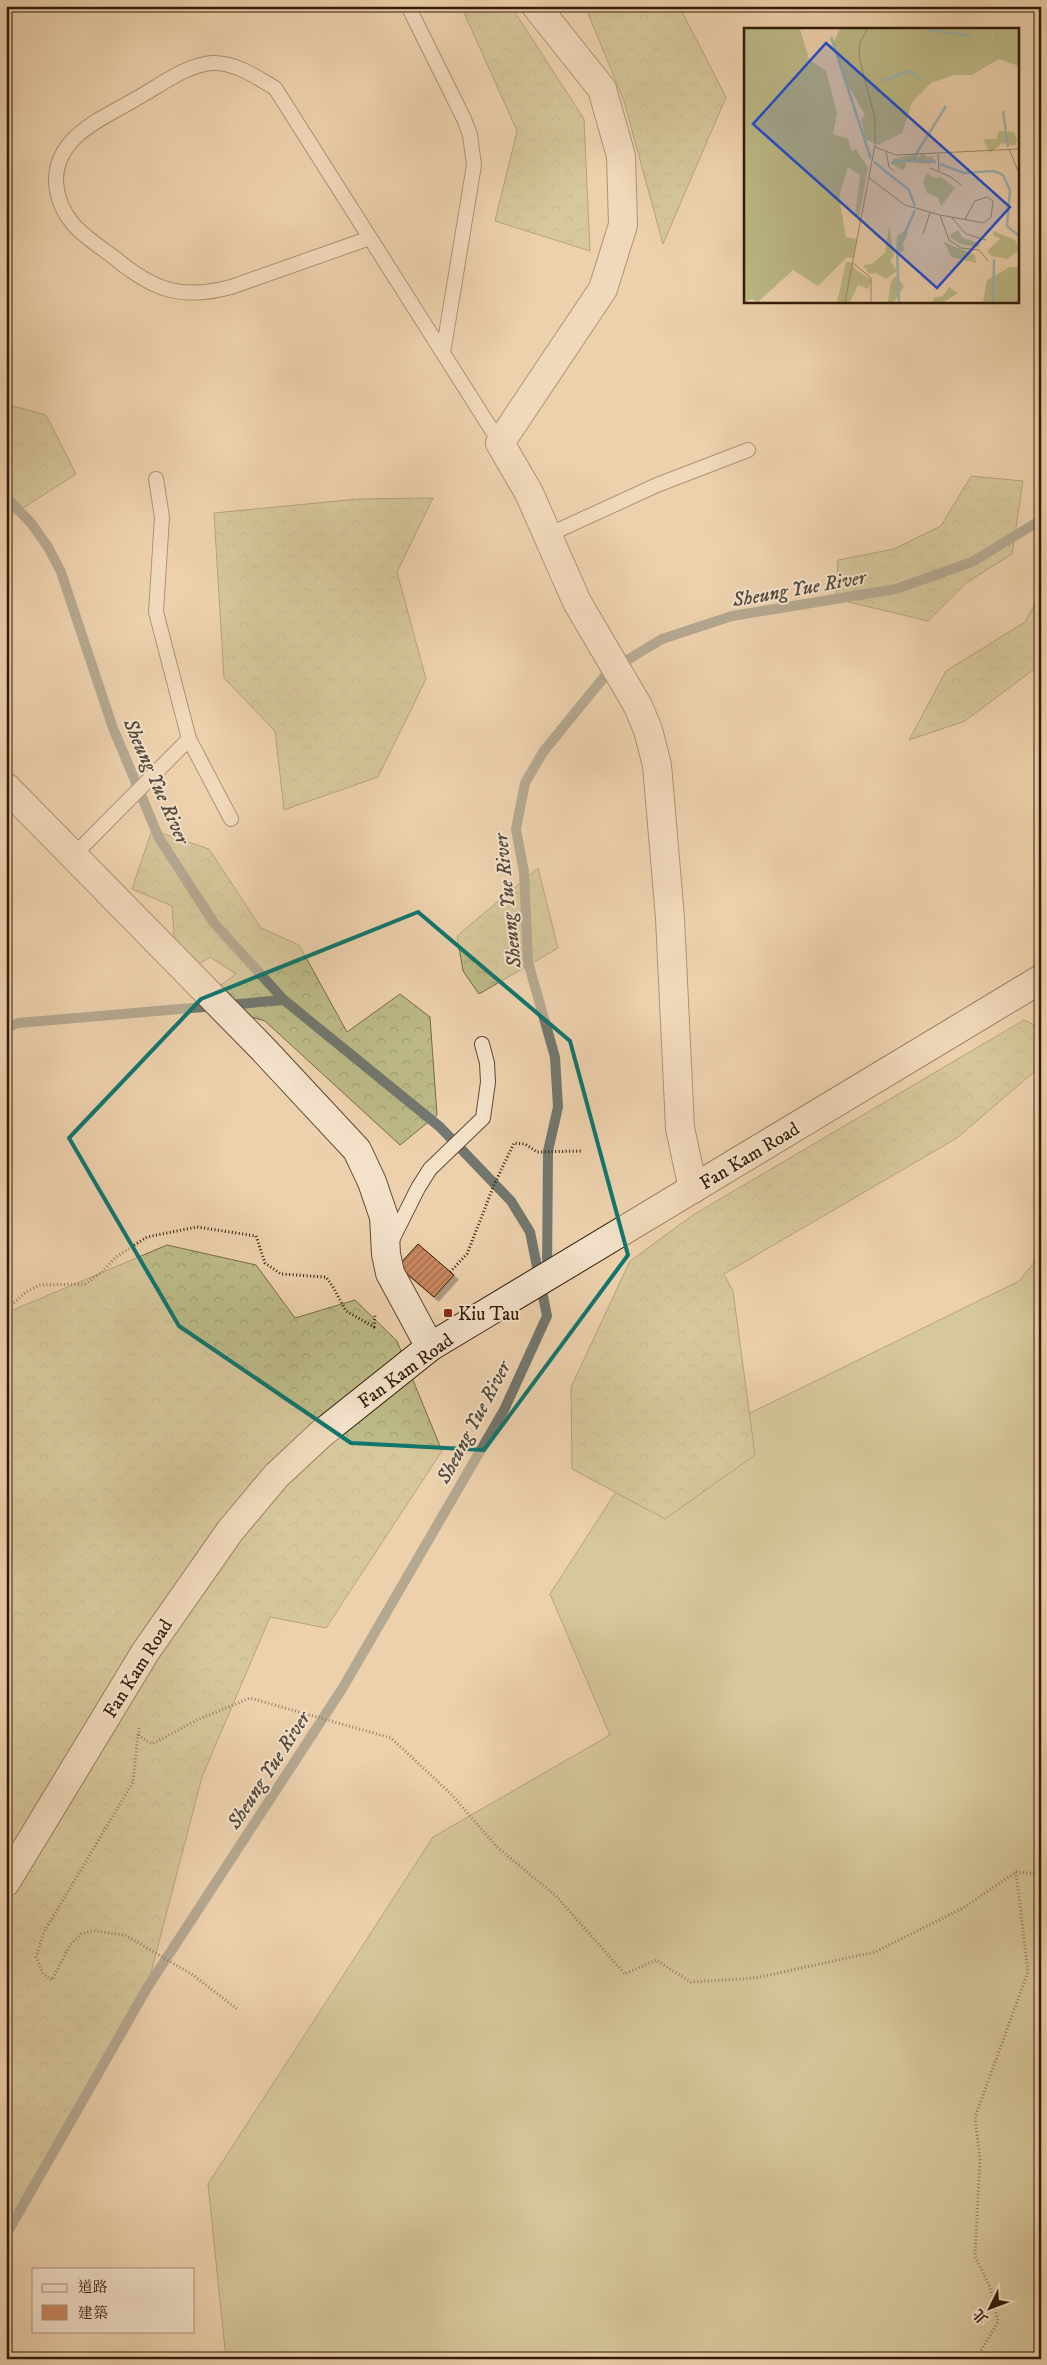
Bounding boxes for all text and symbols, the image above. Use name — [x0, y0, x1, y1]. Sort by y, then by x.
inset map — [744, 28, 1020, 302]
water label: Sheung Yue River — [730, 565, 870, 614]
water label: Sheung Yue River — [116, 714, 195, 850]
water label: Sheung Yue River — [489, 831, 528, 970]
street label: Fan Kam Road — [696, 1117, 804, 1195]
place label: Kiu Tau — [458, 1303, 519, 1326]
marker: Kiu Tau — [442, 1307, 454, 1319]
street label: Fan Kam Road — [354, 1329, 458, 1414]
water label: Sheung Yue River — [431, 1356, 518, 1489]
street label: Fan Kam Road — [99, 1615, 178, 1722]
water label: Sheung Yue River — [222, 1706, 317, 1835]
legend — [32, 2268, 195, 2332]
text: 道路 — [78, 2278, 108, 2297]
north arrow — [964, 2282, 1014, 2332]
text: 建築 — [78, 2304, 108, 2323]
text: 北 — [970, 2305, 992, 2327]

